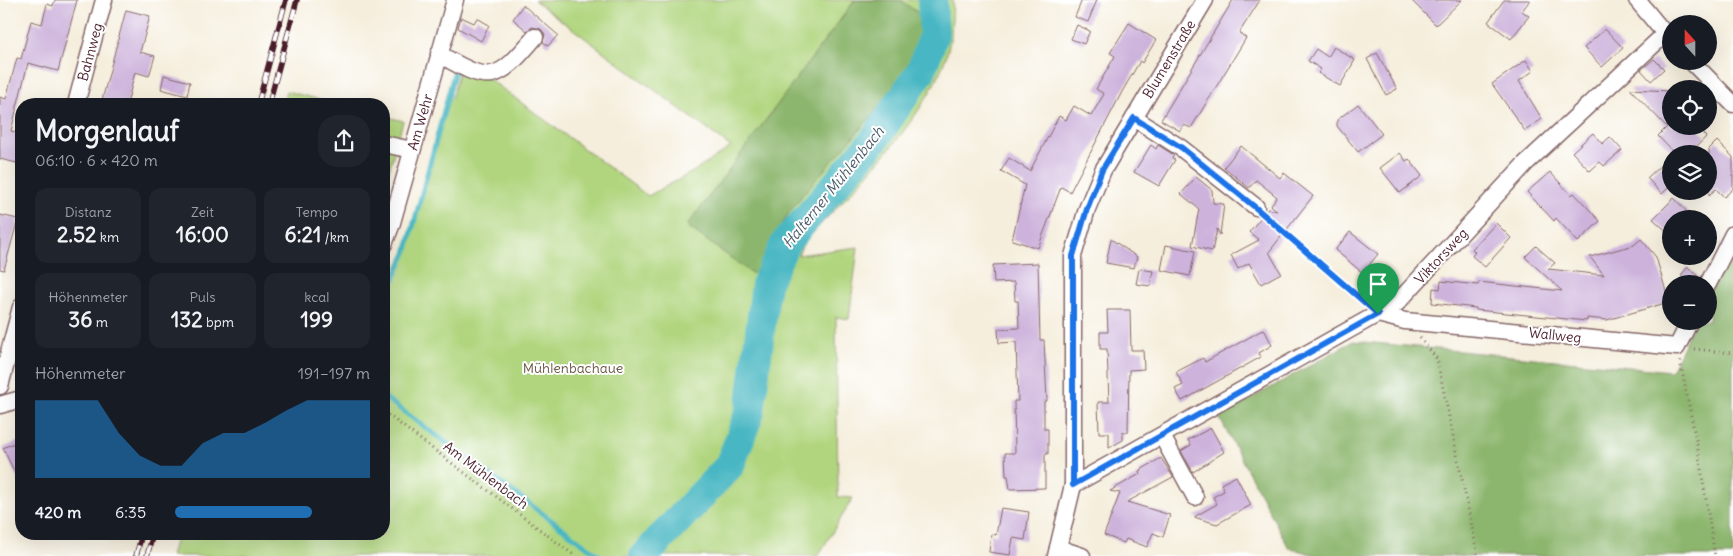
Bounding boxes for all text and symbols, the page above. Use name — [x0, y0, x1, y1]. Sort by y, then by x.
north arrow — [1662, 15, 1718, 70]
map controls — [1662, 15, 1717, 330]
street label: Blumenstraße — [1139, 17, 1199, 101]
street label: Bahnweg — [74, 21, 106, 83]
button: locate — [1662, 80, 1717, 135]
street label: Am Wehr — [403, 91, 437, 152]
text: Morgenlauf — [35, 113, 179, 149]
button: share — [318, 115, 370, 167]
water label: Halterner Mühlenbach — [778, 122, 888, 252]
button: layers — [1662, 145, 1717, 200]
text: 06:10 · 6 × 420 m — [35, 150, 158, 170]
text: Distanz — [65, 203, 112, 221]
text: Zeit — [191, 203, 214, 221]
text: Tempo — [296, 203, 338, 221]
button: + — [1662, 210, 1717, 265]
text: 2.52 — [57, 221, 97, 248]
text: 16:00 — [176, 221, 229, 248]
text: 6:21 — [285, 221, 321, 248]
street label: Viktorsweg — [1411, 224, 1471, 288]
text: km — [97, 228, 119, 246]
text: /km — [321, 228, 349, 246]
pin — [1357, 263, 1399, 314]
icon: arrive — [1364, 270, 1392, 298]
button: − — [1662, 275, 1717, 330]
text: Höhenmeter — [49, 288, 128, 306]
text: Puls — [189, 288, 216, 306]
text: kcal — [304, 288, 329, 306]
text: 36 — [68, 306, 92, 333]
text: 132 — [171, 306, 203, 333]
text: 199 — [301, 306, 333, 333]
text: m — [92, 313, 108, 331]
text: bpm — [203, 313, 234, 331]
street label: Wallweg — [1528, 323, 1582, 347]
park label: Mühlenbachaue — [523, 359, 623, 377]
text: Höhenmeter — [35, 363, 126, 383]
text: 191–197 m — [298, 363, 370, 383]
street label: Am Mühlenbach — [440, 437, 532, 513]
text: 420 m — [35, 502, 81, 522]
text: 6:35 — [115, 502, 146, 522]

